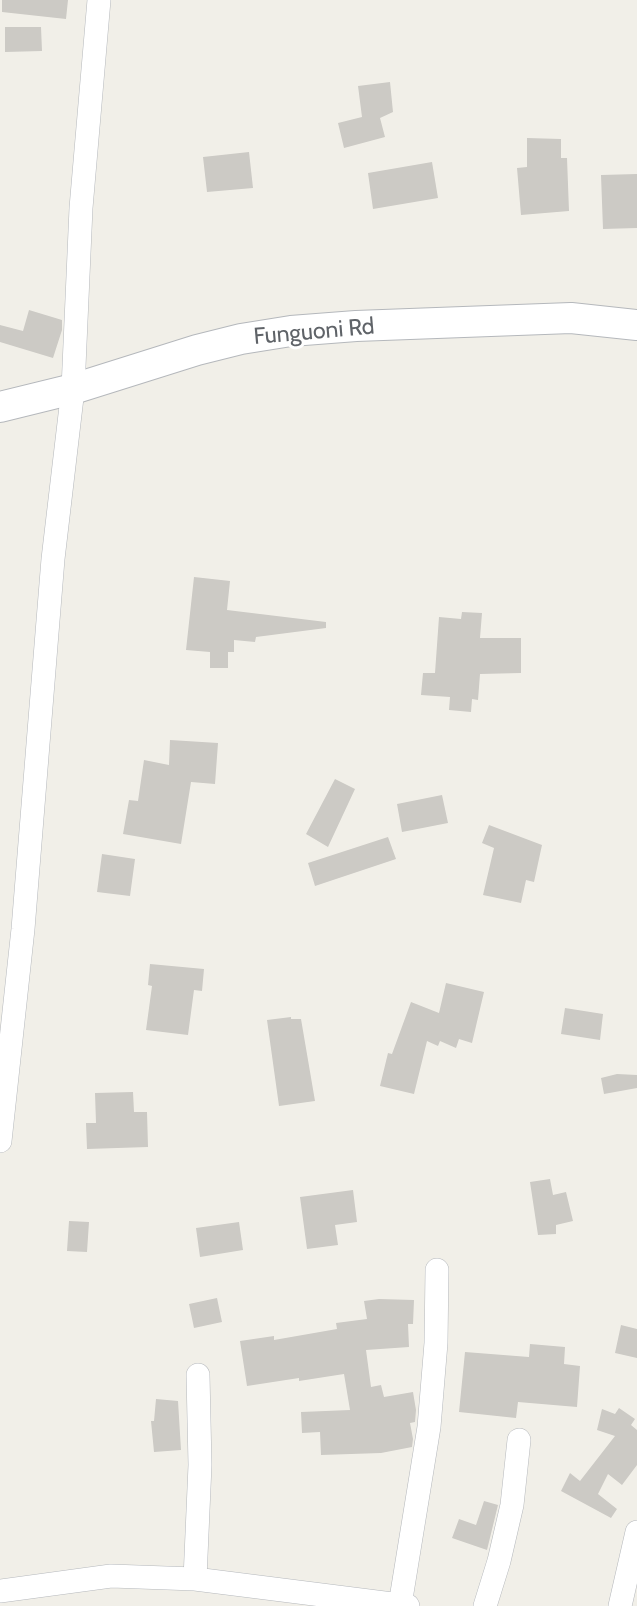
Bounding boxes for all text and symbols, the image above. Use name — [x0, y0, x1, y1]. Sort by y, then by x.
street label: Funguoni Rd — [252, 313, 376, 351]

